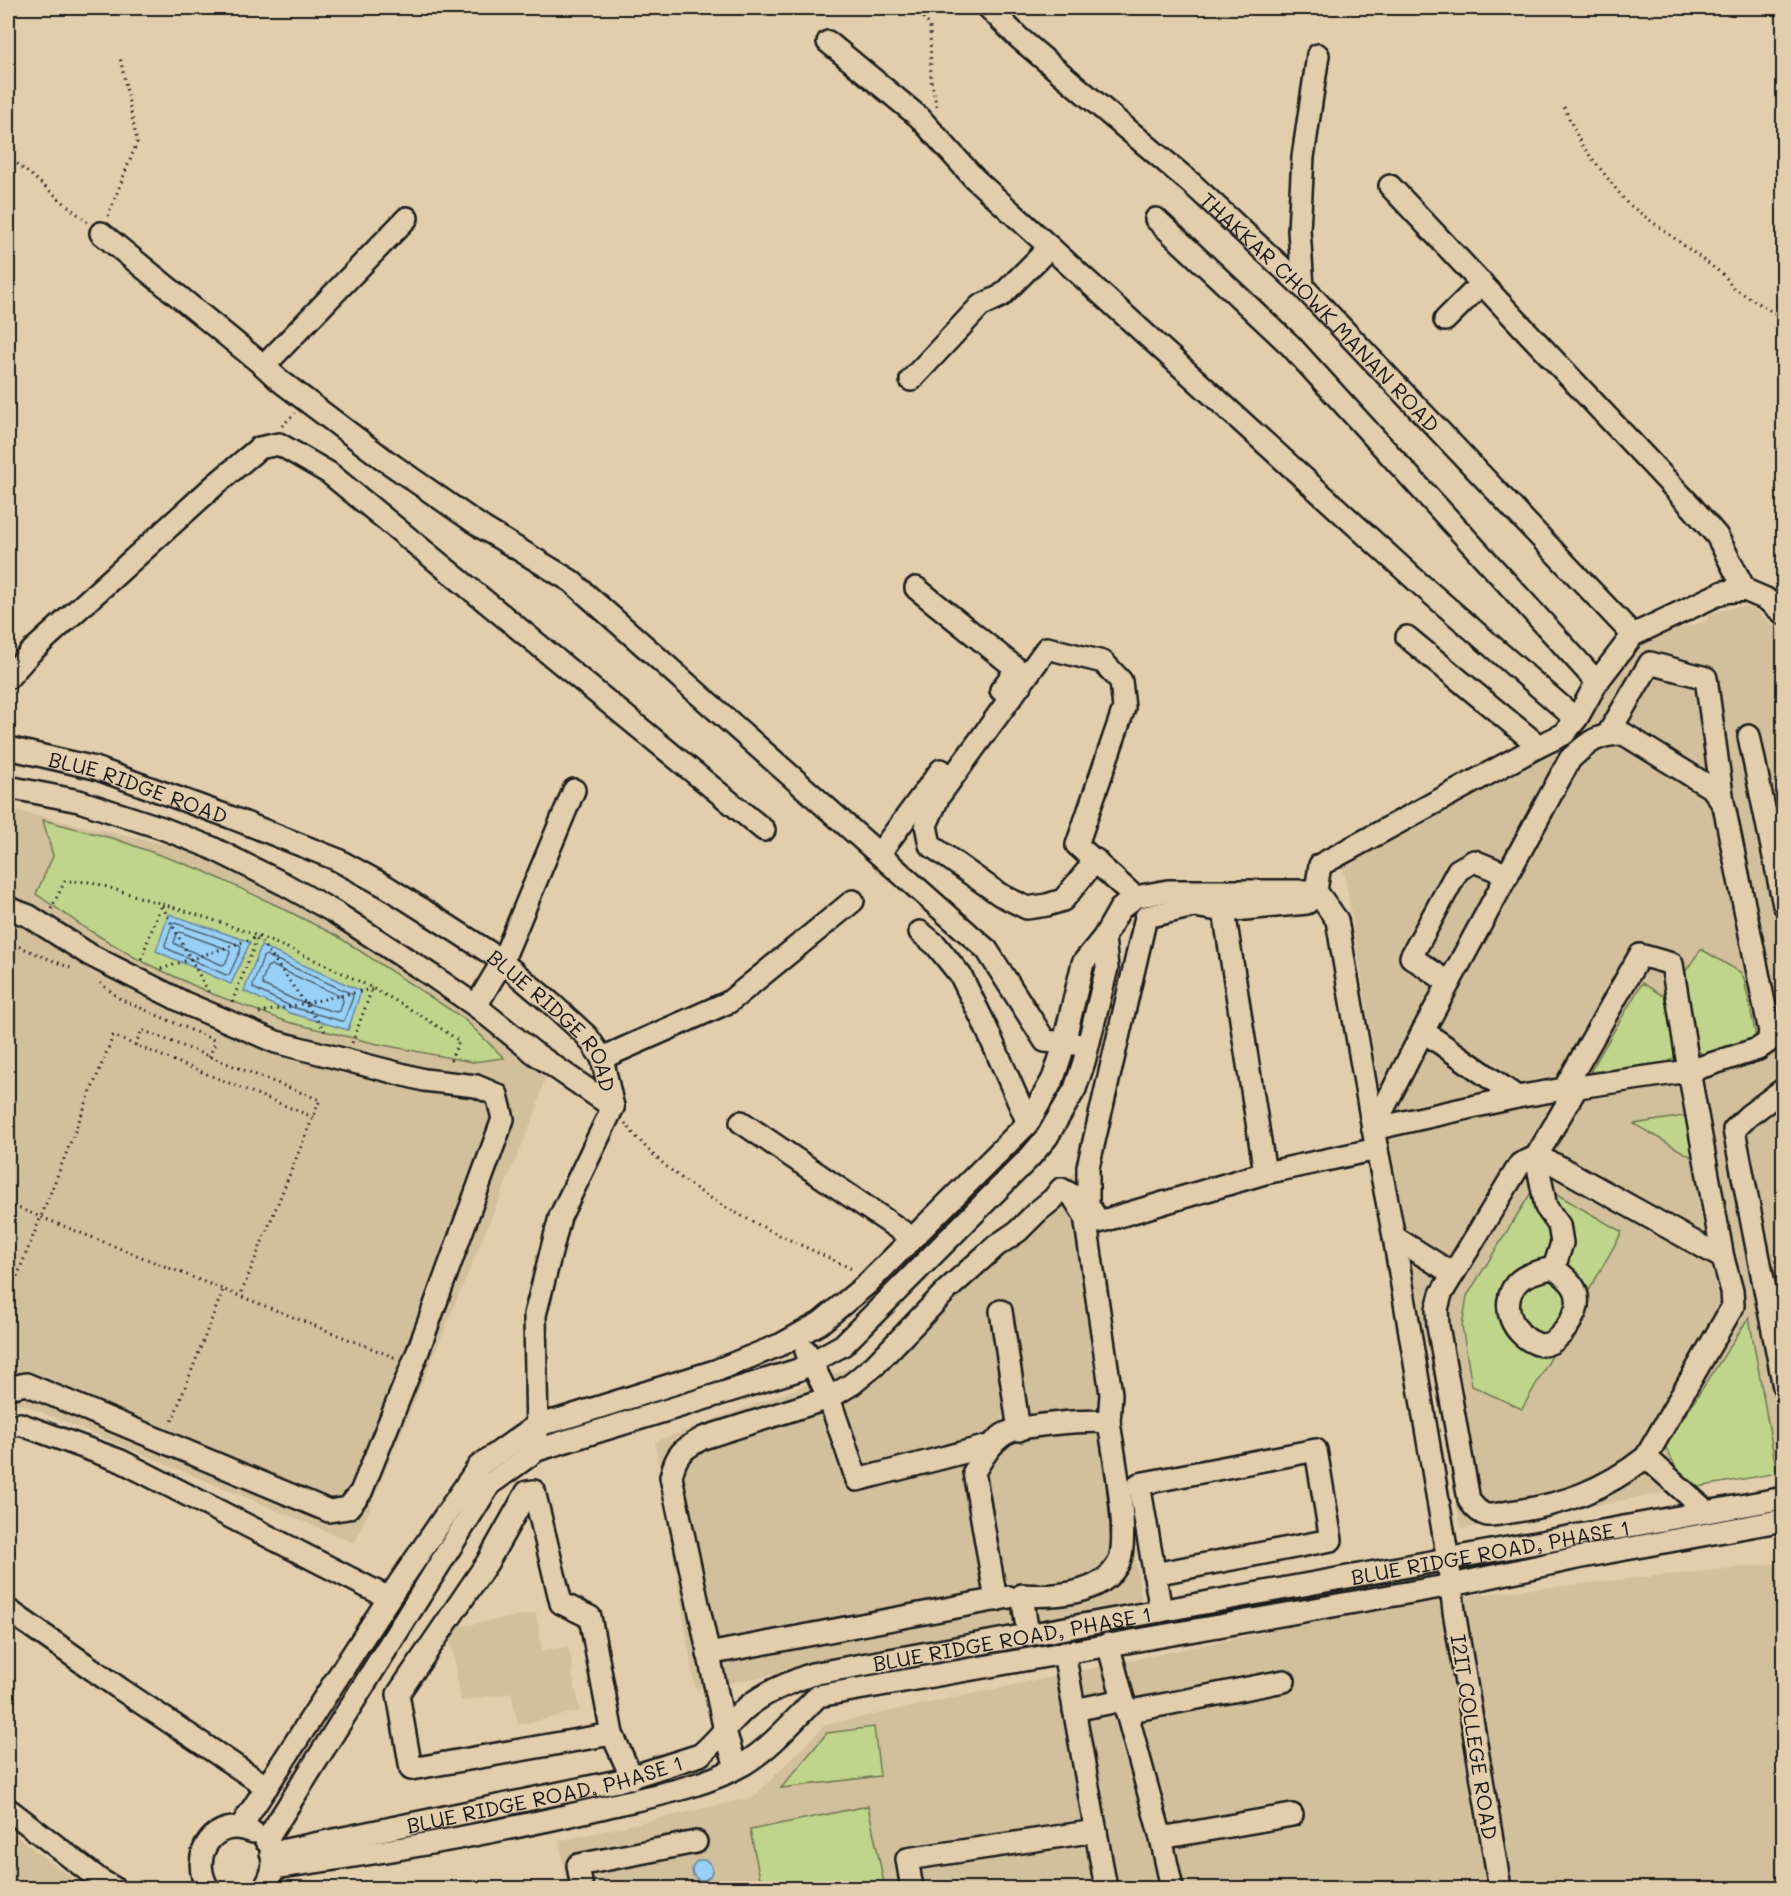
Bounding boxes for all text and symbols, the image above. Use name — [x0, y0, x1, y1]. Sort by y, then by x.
street label: THAKKAR CHOWK MANAN ROAD — [1195, 186, 1446, 437]
street label: BLUE RIDGE ROAD — [46, 744, 232, 829]
street label: BLUE RIDGE ROAD — [482, 942, 623, 1094]
street label: BLUE RIDGE ROAD, PHASE 1 — [1349, 1513, 1632, 1590]
street label: BLUE RIDGE ROAD, PHASE 1 — [870, 1599, 1154, 1676]
street label: I2IT COLLEGE ROAD — [1445, 1632, 1505, 1842]
street label: BLUE RIDGE ROAD, PHASE 1 — [404, 1748, 686, 1838]

